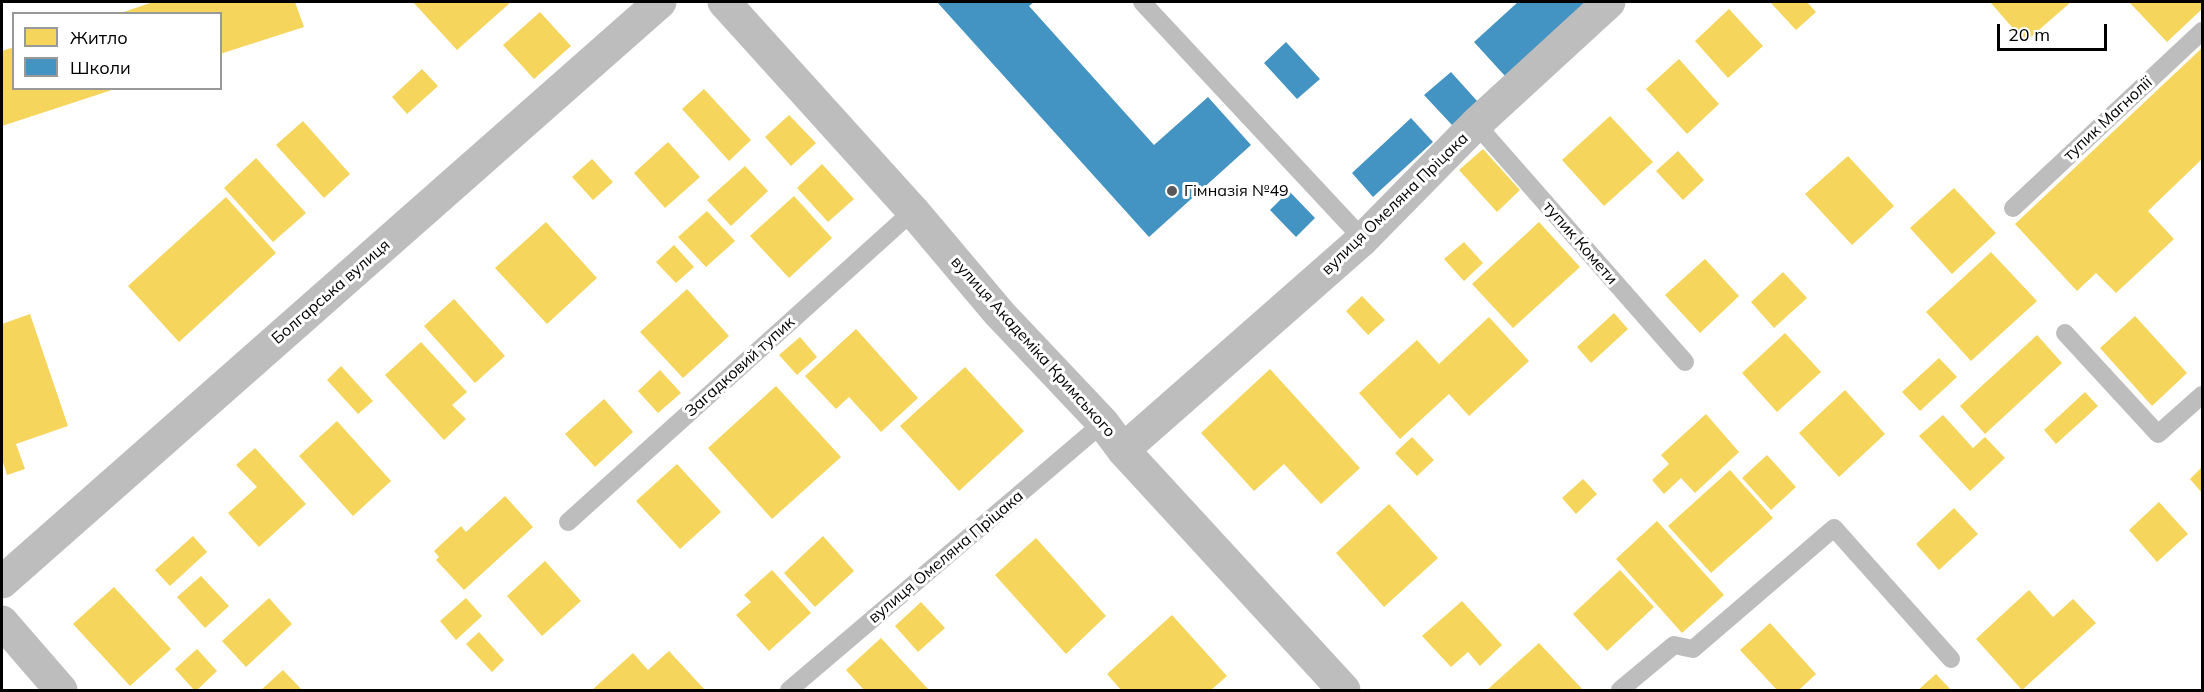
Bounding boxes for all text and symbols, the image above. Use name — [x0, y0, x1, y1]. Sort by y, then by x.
legend — [12, 12, 222, 90]
scale bar — [2000, 12, 2110, 50]
text: 20 m — [2008, 23, 2050, 46]
text: Житло — [70, 26, 128, 49]
text: Школи — [70, 56, 131, 79]
street label: тупик Магнолії — [2060, 73, 2156, 165]
street label: вулиця Омеляна Пріцака — [1318, 129, 1472, 279]
place label: Гімназія №49 — [1184, 181, 1289, 201]
marker: Гімназія №49 — [1165, 184, 1179, 198]
street label: тупик Комети — [1539, 197, 1621, 289]
street label: Болгарська вулиця — [268, 236, 394, 348]
street label: вулиця Академіка Кримського — [947, 253, 1119, 441]
street label: Загадковий тупик — [681, 313, 799, 421]
street label: вулиця Омеляна Пріцака — [865, 487, 1027, 627]

